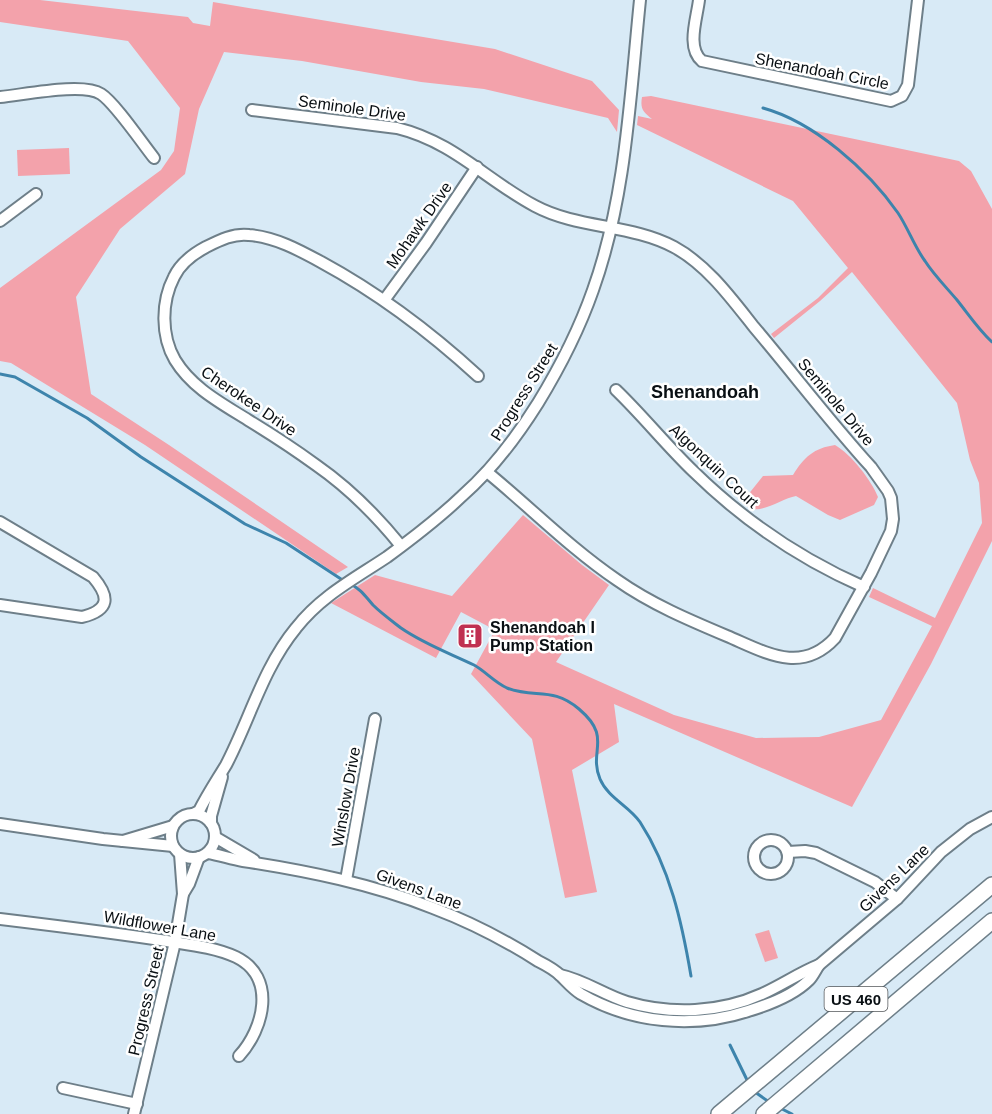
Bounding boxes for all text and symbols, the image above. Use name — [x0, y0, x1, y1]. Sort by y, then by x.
street label: Shenandoah Circle — [754, 50, 891, 92]
street label: Seminole Drive — [297, 92, 407, 124]
street label: Mohawk Drive — [383, 179, 455, 271]
street label: Progress Street — [487, 340, 561, 444]
street label: Seminole Drive — [795, 355, 877, 449]
street label: Cherokee Drive — [198, 363, 300, 439]
district label: Shenandoah — [651, 382, 759, 402]
street label: Algonquin Court — [666, 421, 762, 512]
place label: Shenandoah I Pump Station — [490, 619, 595, 654]
building icon: Shenandoah I Pump Station — [455, 621, 485, 651]
street label: Winslow Drive — [329, 746, 363, 848]
street label: Givens Lane — [856, 841, 932, 915]
street label: Givens Lane — [374, 866, 464, 912]
street label: Wildflower Lane — [102, 908, 218, 944]
street label: Progress Street — [125, 944, 167, 1057]
road number: US 460 — [824, 987, 888, 1011]

